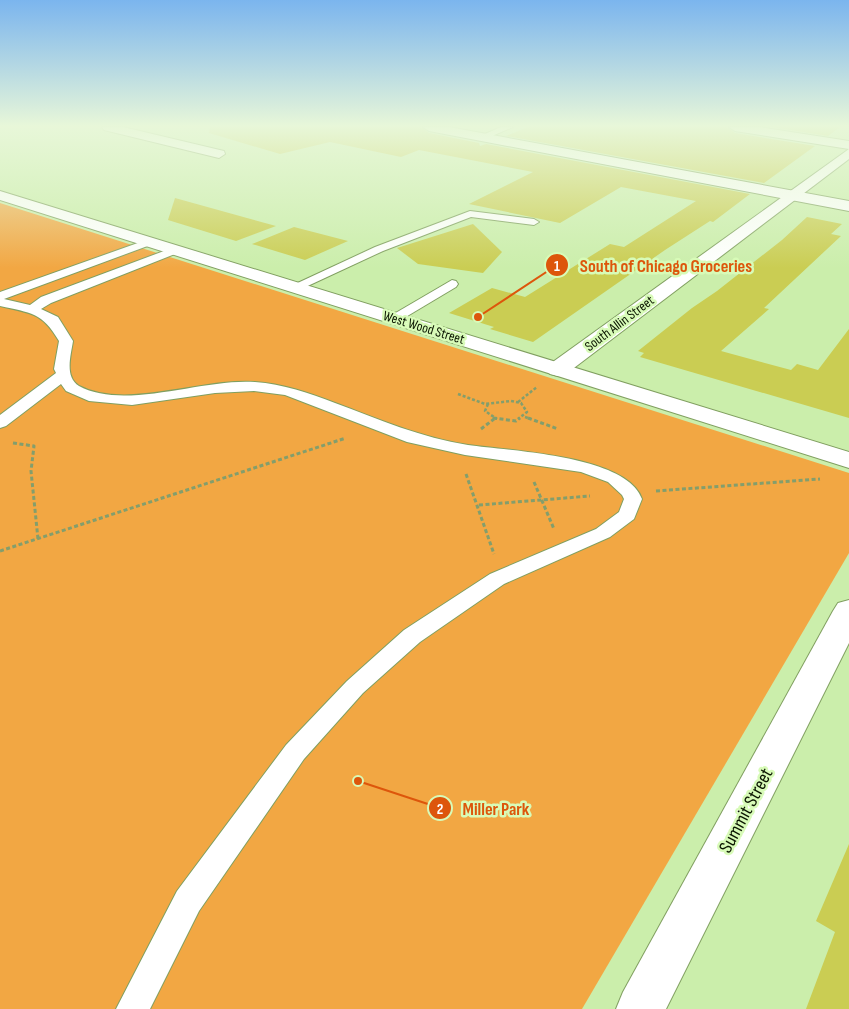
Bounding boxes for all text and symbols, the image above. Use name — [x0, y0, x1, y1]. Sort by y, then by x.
callout: South of Chicago Groceries — [545, 249, 762, 282]
text: South of Chicago Groceries — [580, 256, 752, 277]
text: 1 — [554, 257, 560, 276]
street label: South Allin Street — [581, 292, 657, 355]
street label: West Wood Street — [381, 307, 467, 348]
street label: Summit Street — [714, 764, 778, 857]
callout: Miller Park — [428, 792, 540, 825]
text: Miller Park — [463, 799, 530, 820]
text: 2 — [437, 800, 443, 819]

